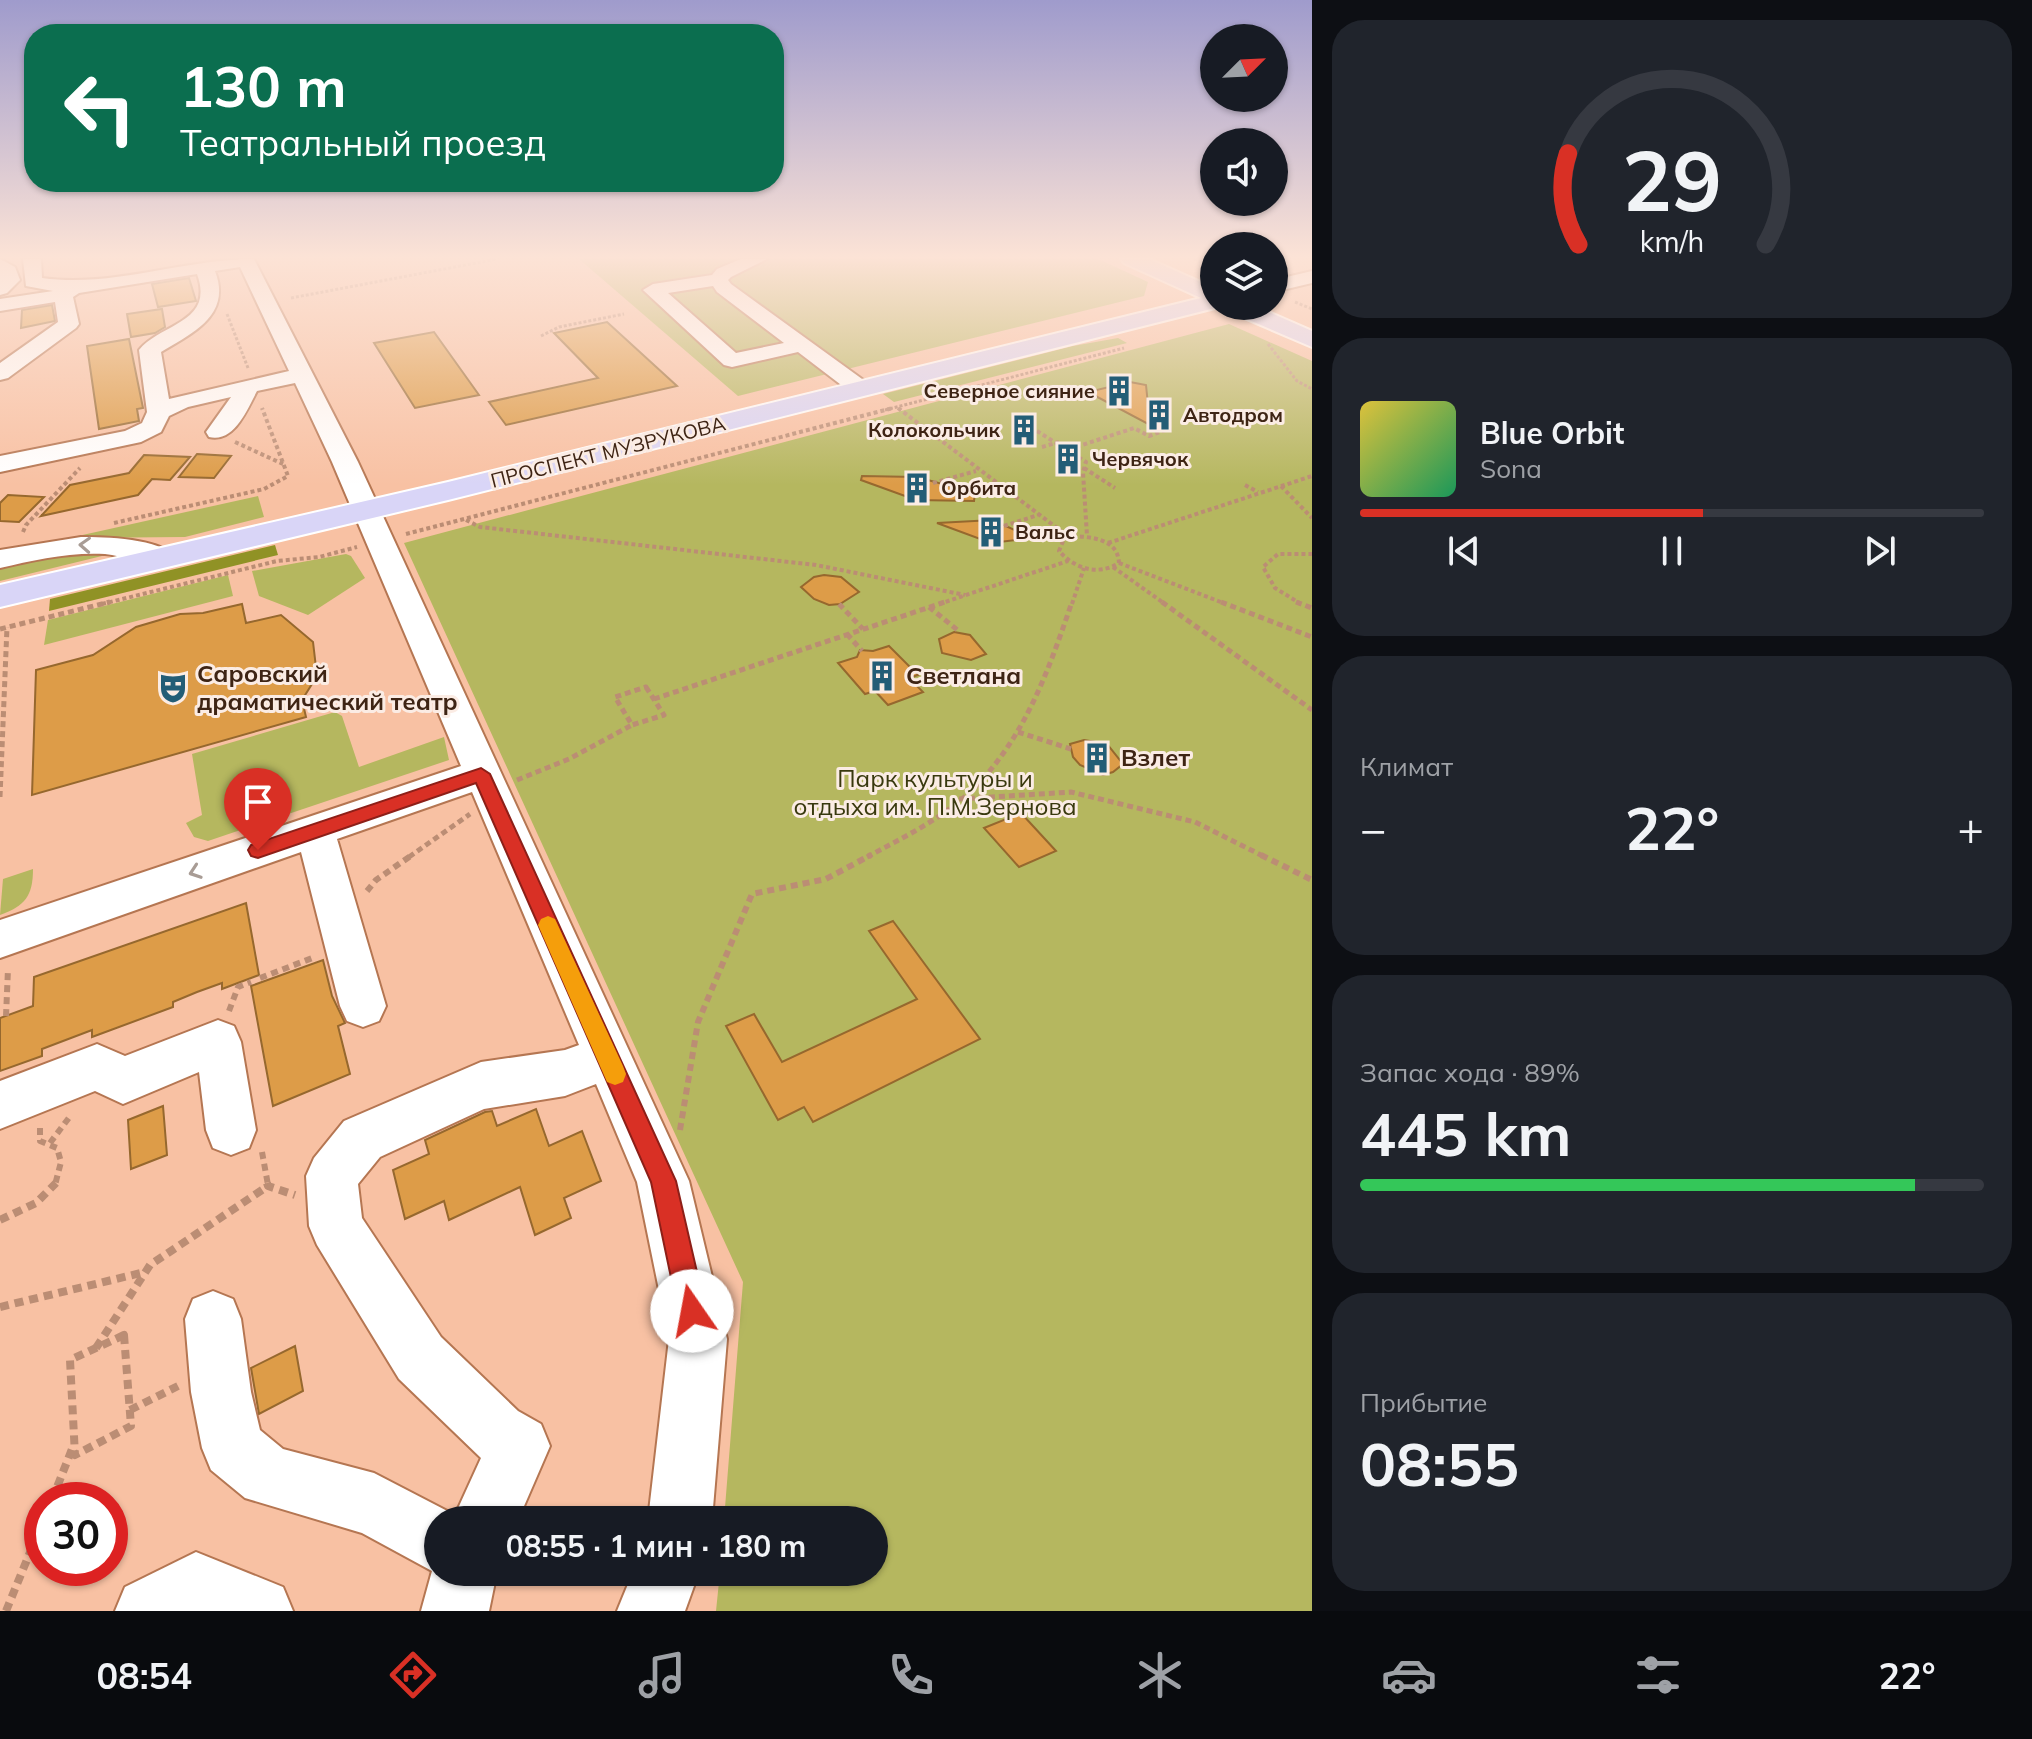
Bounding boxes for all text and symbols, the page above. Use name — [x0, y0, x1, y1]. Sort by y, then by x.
north arrow — [1200, 24, 1288, 112]
map controls — [1200, 24, 1288, 320]
text: 130 m — [180, 51, 347, 121]
icon: left — [48, 56, 152, 160]
text: Театральный проезд — [180, 120, 546, 165]
text: 29 — [1622, 127, 1722, 232]
button: sound — [1200, 128, 1288, 216]
text: km/h — [1640, 223, 1704, 259]
button: layers — [1200, 232, 1288, 320]
building icon: Северное сияние — [1102, 374, 1136, 408]
place label: Северное сияние — [924, 378, 1095, 403]
building icon: Автодром — [1142, 398, 1176, 432]
place label: Автодром — [1183, 402, 1283, 427]
street label: ПРОСПЕКТ МУЗРУКОВА — [488, 410, 728, 493]
building icon: Колокольчик — [1007, 413, 1041, 447]
text: Blue Orbit — [1480, 414, 1624, 452]
place label: Колокольчик — [868, 417, 1001, 442]
building icon: Червячок — [1051, 442, 1085, 476]
place label: Червячок — [1092, 446, 1189, 471]
text: Sona — [1480, 452, 1542, 485]
building icon: Орбита — [900, 471, 934, 505]
place label: Орбита — [941, 475, 1016, 500]
building icon: Вальс — [974, 515, 1008, 549]
place label: Вальс — [1015, 519, 1075, 544]
icon: previous — [1442, 529, 1486, 573]
icon: pause — [1650, 529, 1694, 573]
icon: next — [1858, 529, 1902, 573]
one-way arrow — [78, 537, 91, 554]
place label: Саровский драматический театр — [197, 658, 458, 716]
building icon: Светлана — [865, 659, 899, 693]
place label: Светлана — [906, 660, 1021, 690]
theatre icon: Саровский драматический театр — [156, 671, 190, 705]
building icon: Взлет — [1080, 741, 1114, 775]
place label: Взлет — [1121, 742, 1190, 772]
text: Климат — [1360, 750, 1453, 783]
park label: Парк культуры и отдыха им. П.М.Зернова — [793, 763, 1077, 821]
pin — [224, 768, 292, 850]
icon: arrive — [236, 780, 280, 824]
text: 22° — [1625, 790, 1719, 865]
text: − — [1360, 801, 1386, 856]
text: + — [1958, 801, 1984, 856]
one-way arrow — [189, 862, 203, 878]
text: Запас хода · 89% — [1360, 1056, 1580, 1089]
text: 445 km — [1360, 1096, 1572, 1171]
position arrow — [650, 1269, 734, 1353]
text: Прибытие — [1360, 1386, 1487, 1419]
text: 08:55 — [1360, 1426, 1519, 1501]
speed limit sign: 30 — [24, 1482, 128, 1586]
text: 08:55 · 1 мин · 180 m — [506, 1527, 806, 1565]
icon: directions — [385, 1647, 441, 1703]
icon: music — [634, 1647, 690, 1703]
icon: phone — [883, 1647, 939, 1703]
icon: climate — [1132, 1647, 1188, 1703]
icon: car — [1381, 1647, 1437, 1703]
icon: filters — [1630, 1647, 1686, 1703]
text: 08:54 — [96, 1653, 192, 1698]
text: 22° — [1879, 1653, 1935, 1698]

